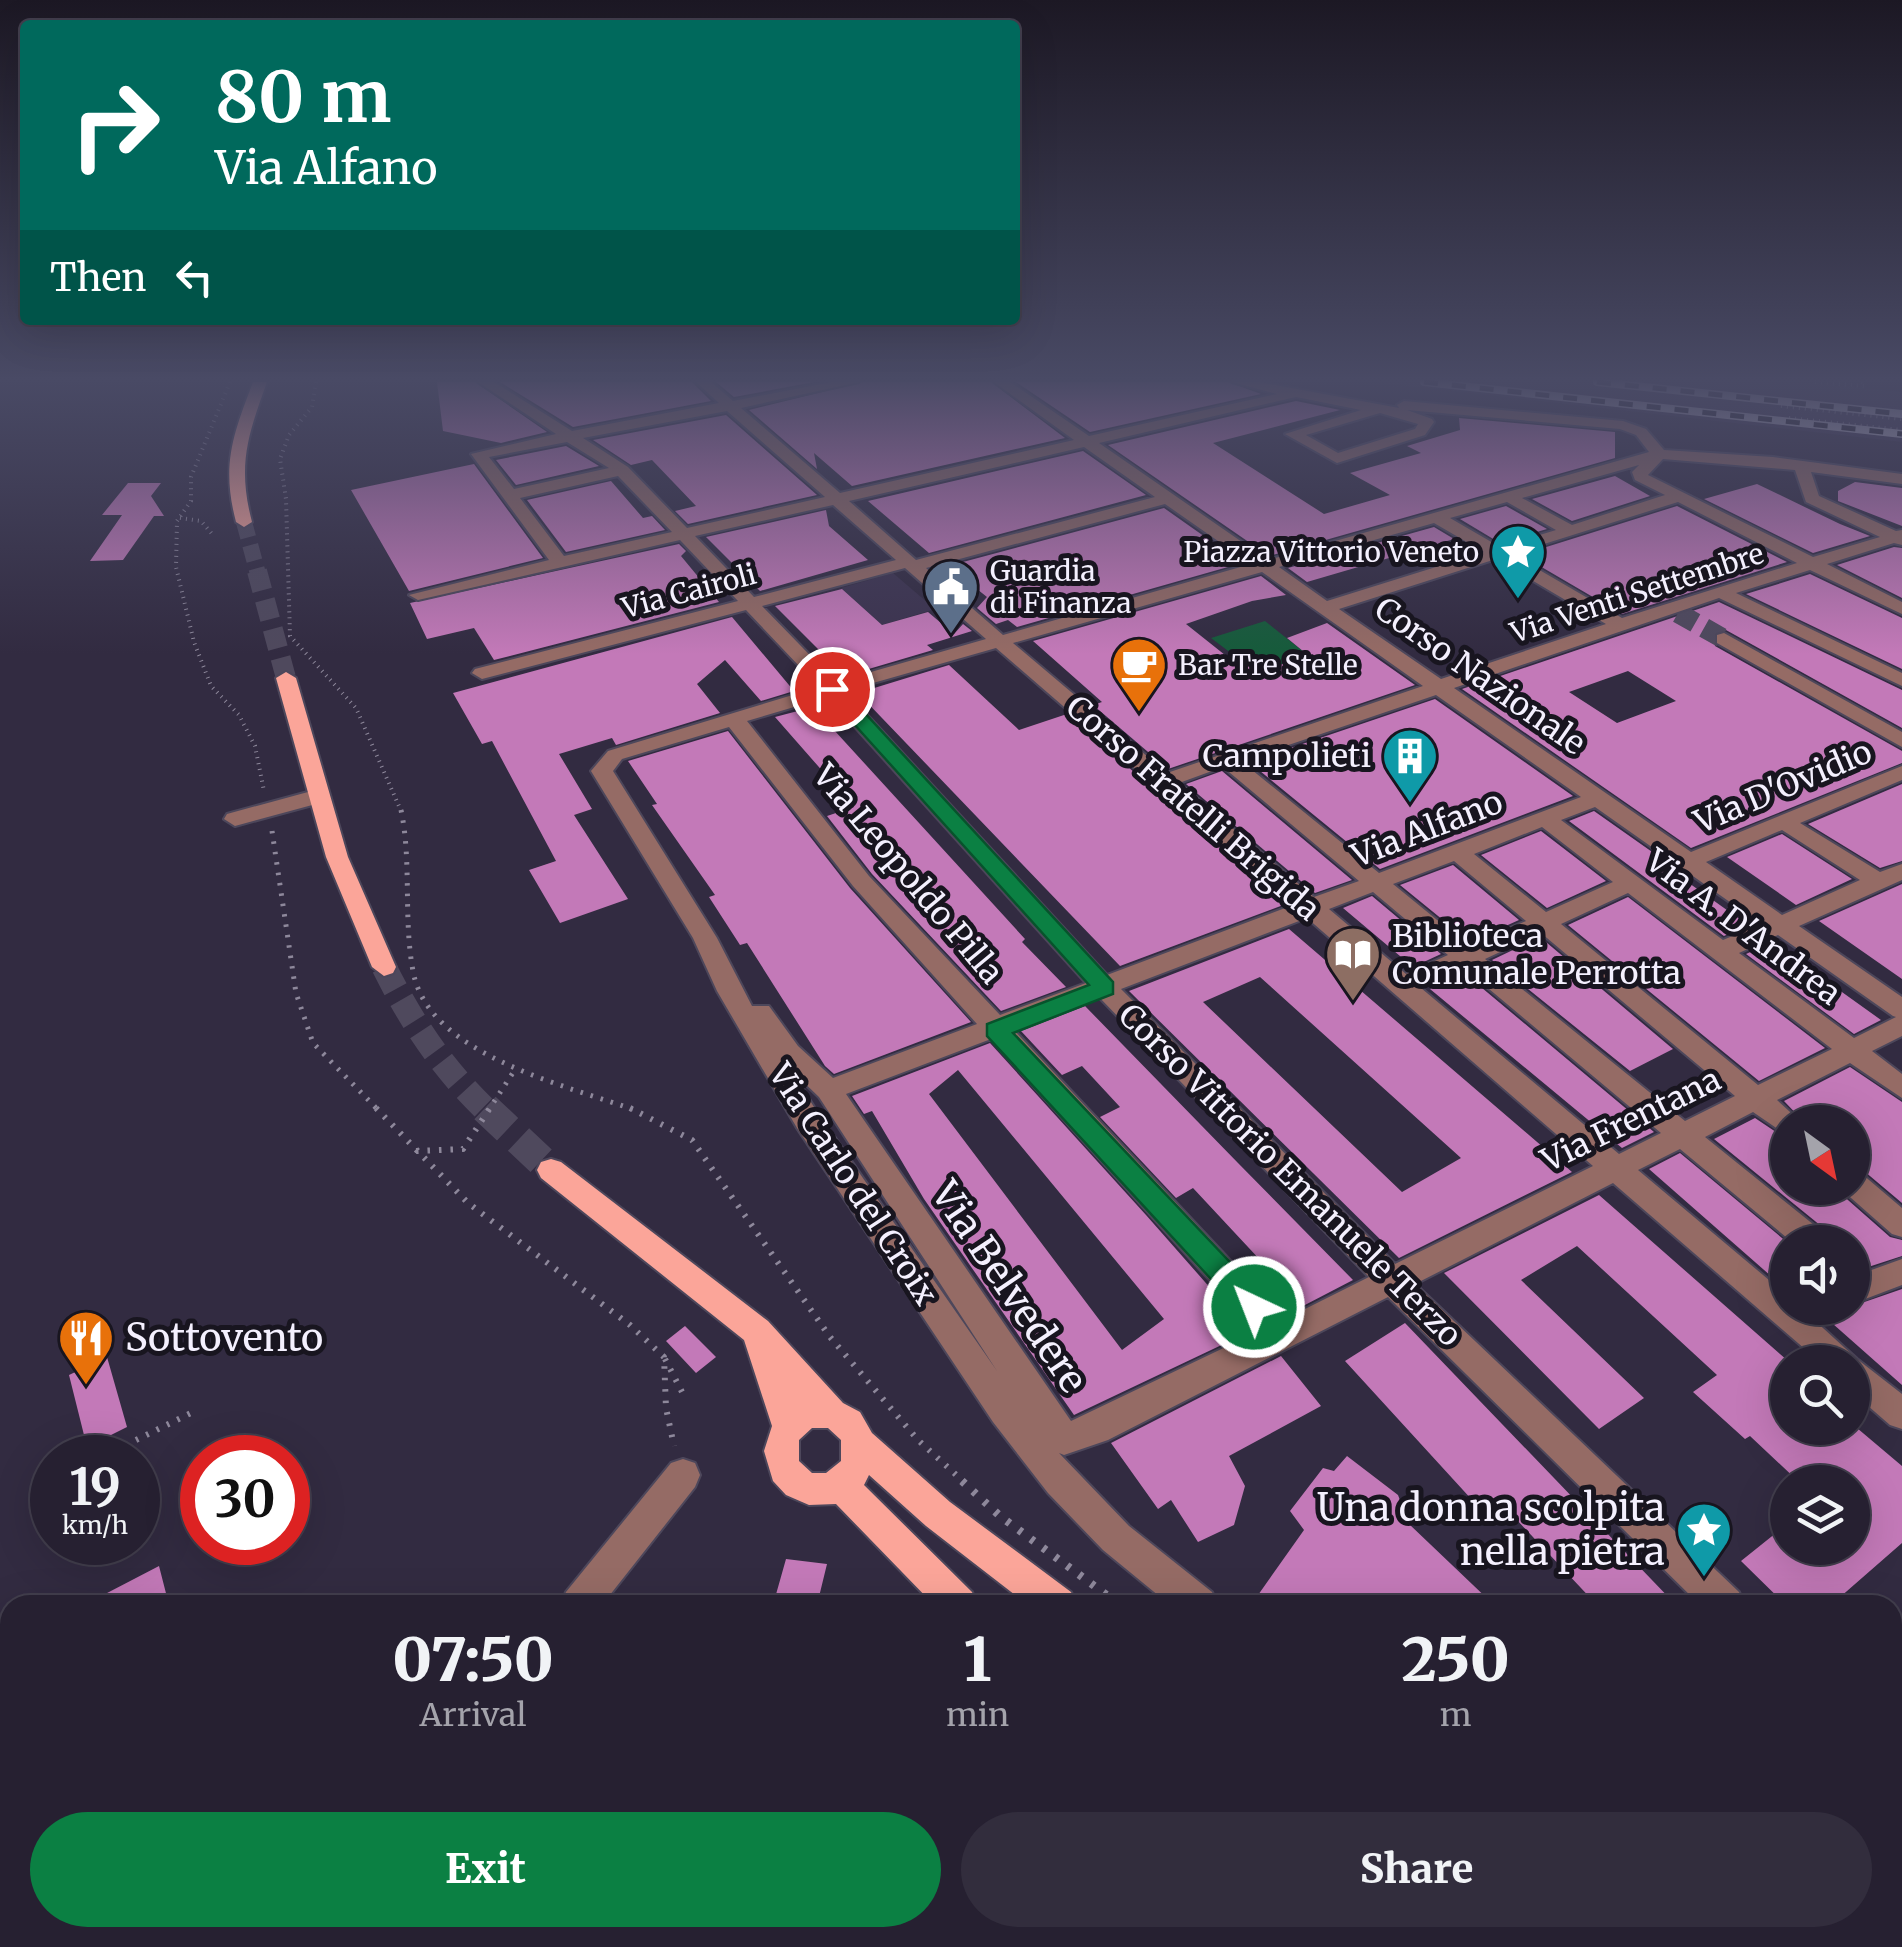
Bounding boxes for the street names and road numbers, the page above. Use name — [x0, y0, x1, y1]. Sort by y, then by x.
street label: Via Venti Settembre — [1505, 535, 1768, 651]
street label: Via Cairoli — [617, 556, 760, 626]
street label: Corso Nazionale — [1367, 588, 1593, 764]
street label: Corso Fratelli Brigida — [1058, 687, 1328, 929]
street label: Via D'Ovidio — [1687, 732, 1878, 843]
street label: Via Leopoldo Pilla — [804, 755, 1012, 992]
street label: Via Alfano — [1345, 782, 1508, 876]
street label: Via A. D'Andrea — [1637, 840, 1848, 1013]
street label: Corso Vittorio Emanuele Terzo — [1110, 995, 1470, 1355]
street label: Via Carlo del Croix — [759, 1055, 946, 1312]
street label: Via Frentana — [1534, 1059, 1727, 1181]
street label: Via Belvedere — [921, 1171, 1097, 1401]

